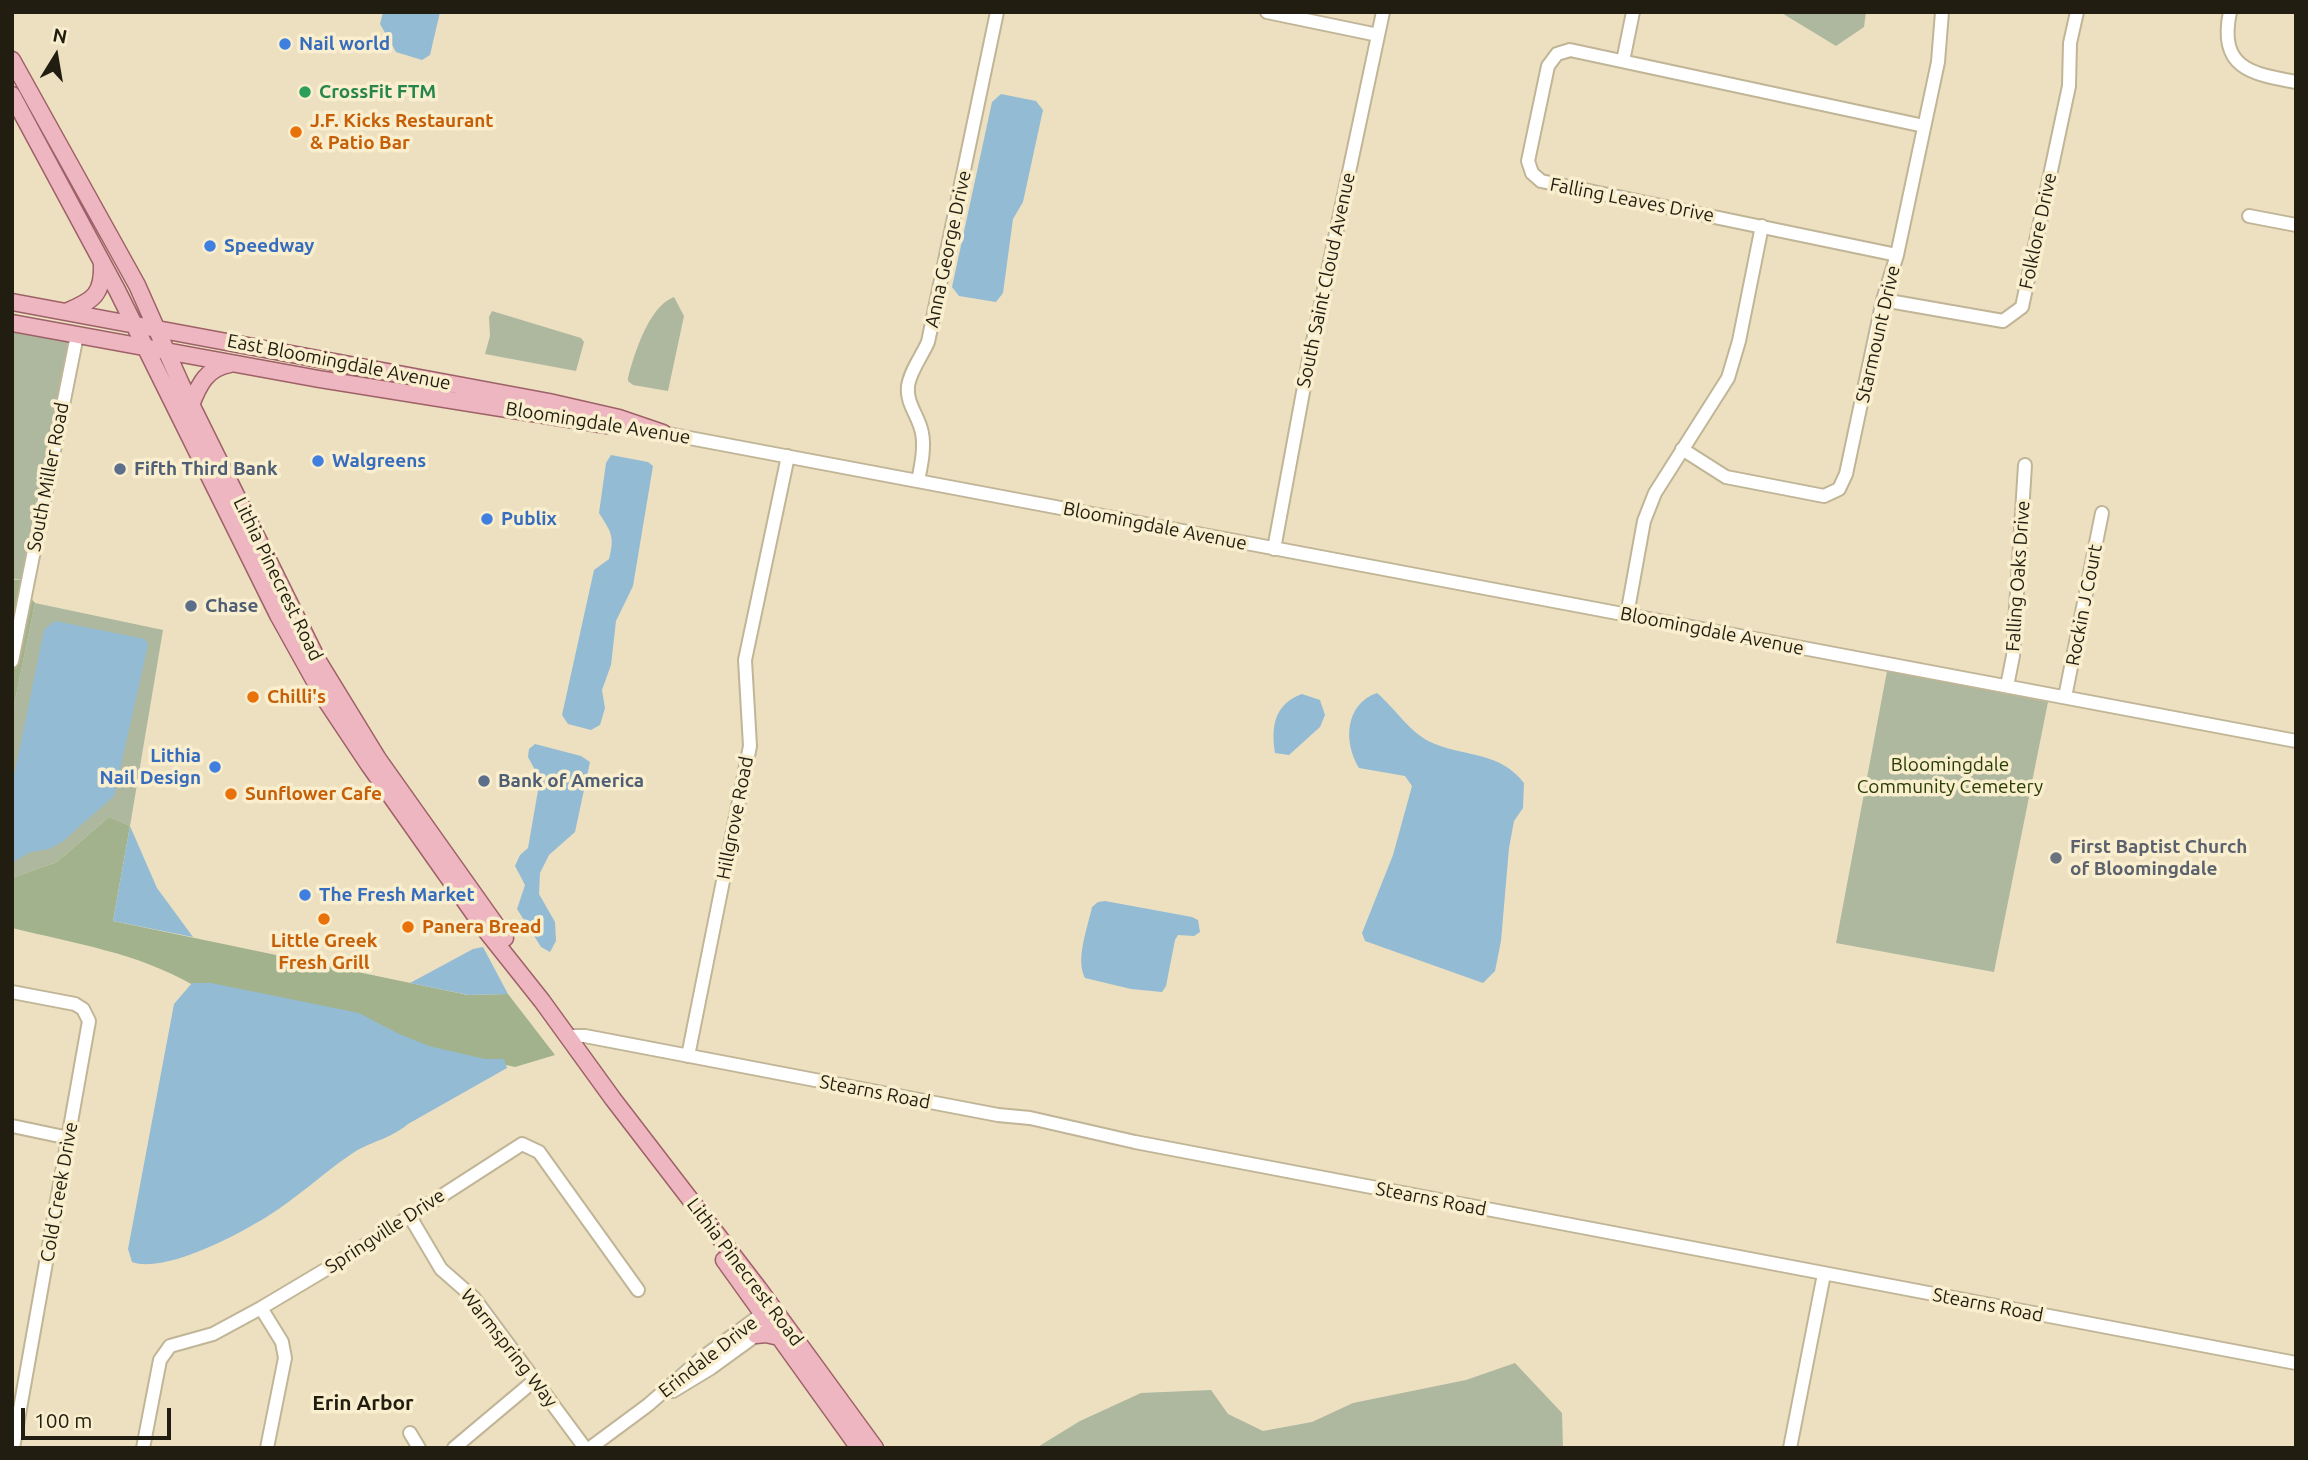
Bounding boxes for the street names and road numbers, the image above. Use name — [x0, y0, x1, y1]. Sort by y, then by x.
street label: Anna George Drive — [920, 168, 976, 330]
street label: South Saint Cloud Avenue — [1292, 170, 1360, 390]
street label: Folklore Drive — [2015, 171, 2061, 291]
street label: Falling Leaves Drive — [1548, 173, 1716, 227]
street label: Starmount Drive — [1851, 263, 1905, 405]
street label: East Bloomingdale Avenue — [225, 329, 453, 395]
street label: Bloomingdale Avenue — [504, 397, 692, 449]
street label: South Miller Road — [22, 400, 74, 554]
street label: Lithia Pinecrest Road — [229, 494, 327, 664]
street label: Bloomingdale Avenue — [1061, 497, 1249, 555]
street label: Falling Oaks Drive — [2001, 500, 2035, 652]
street label: Rockin J Court — [2061, 542, 2107, 668]
street label: Bloomingdale Avenue — [1618, 602, 1806, 660]
street label: Hillgrove Road — [712, 755, 758, 881]
street label: Stearns Road — [818, 1070, 932, 1114]
street label: Cold Creek Drive — [35, 1120, 83, 1264]
street label: Stearns Road — [1374, 1177, 1488, 1221]
street label: Springville Drive — [321, 1184, 449, 1278]
street label: Lithia Pinecrest Road — [682, 1194, 808, 1350]
street label: Stearns Road — [1931, 1283, 2045, 1327]
street label: Warmspring Way — [456, 1284, 562, 1412]
street label: Erindale Drive — [654, 1311, 762, 1403]

